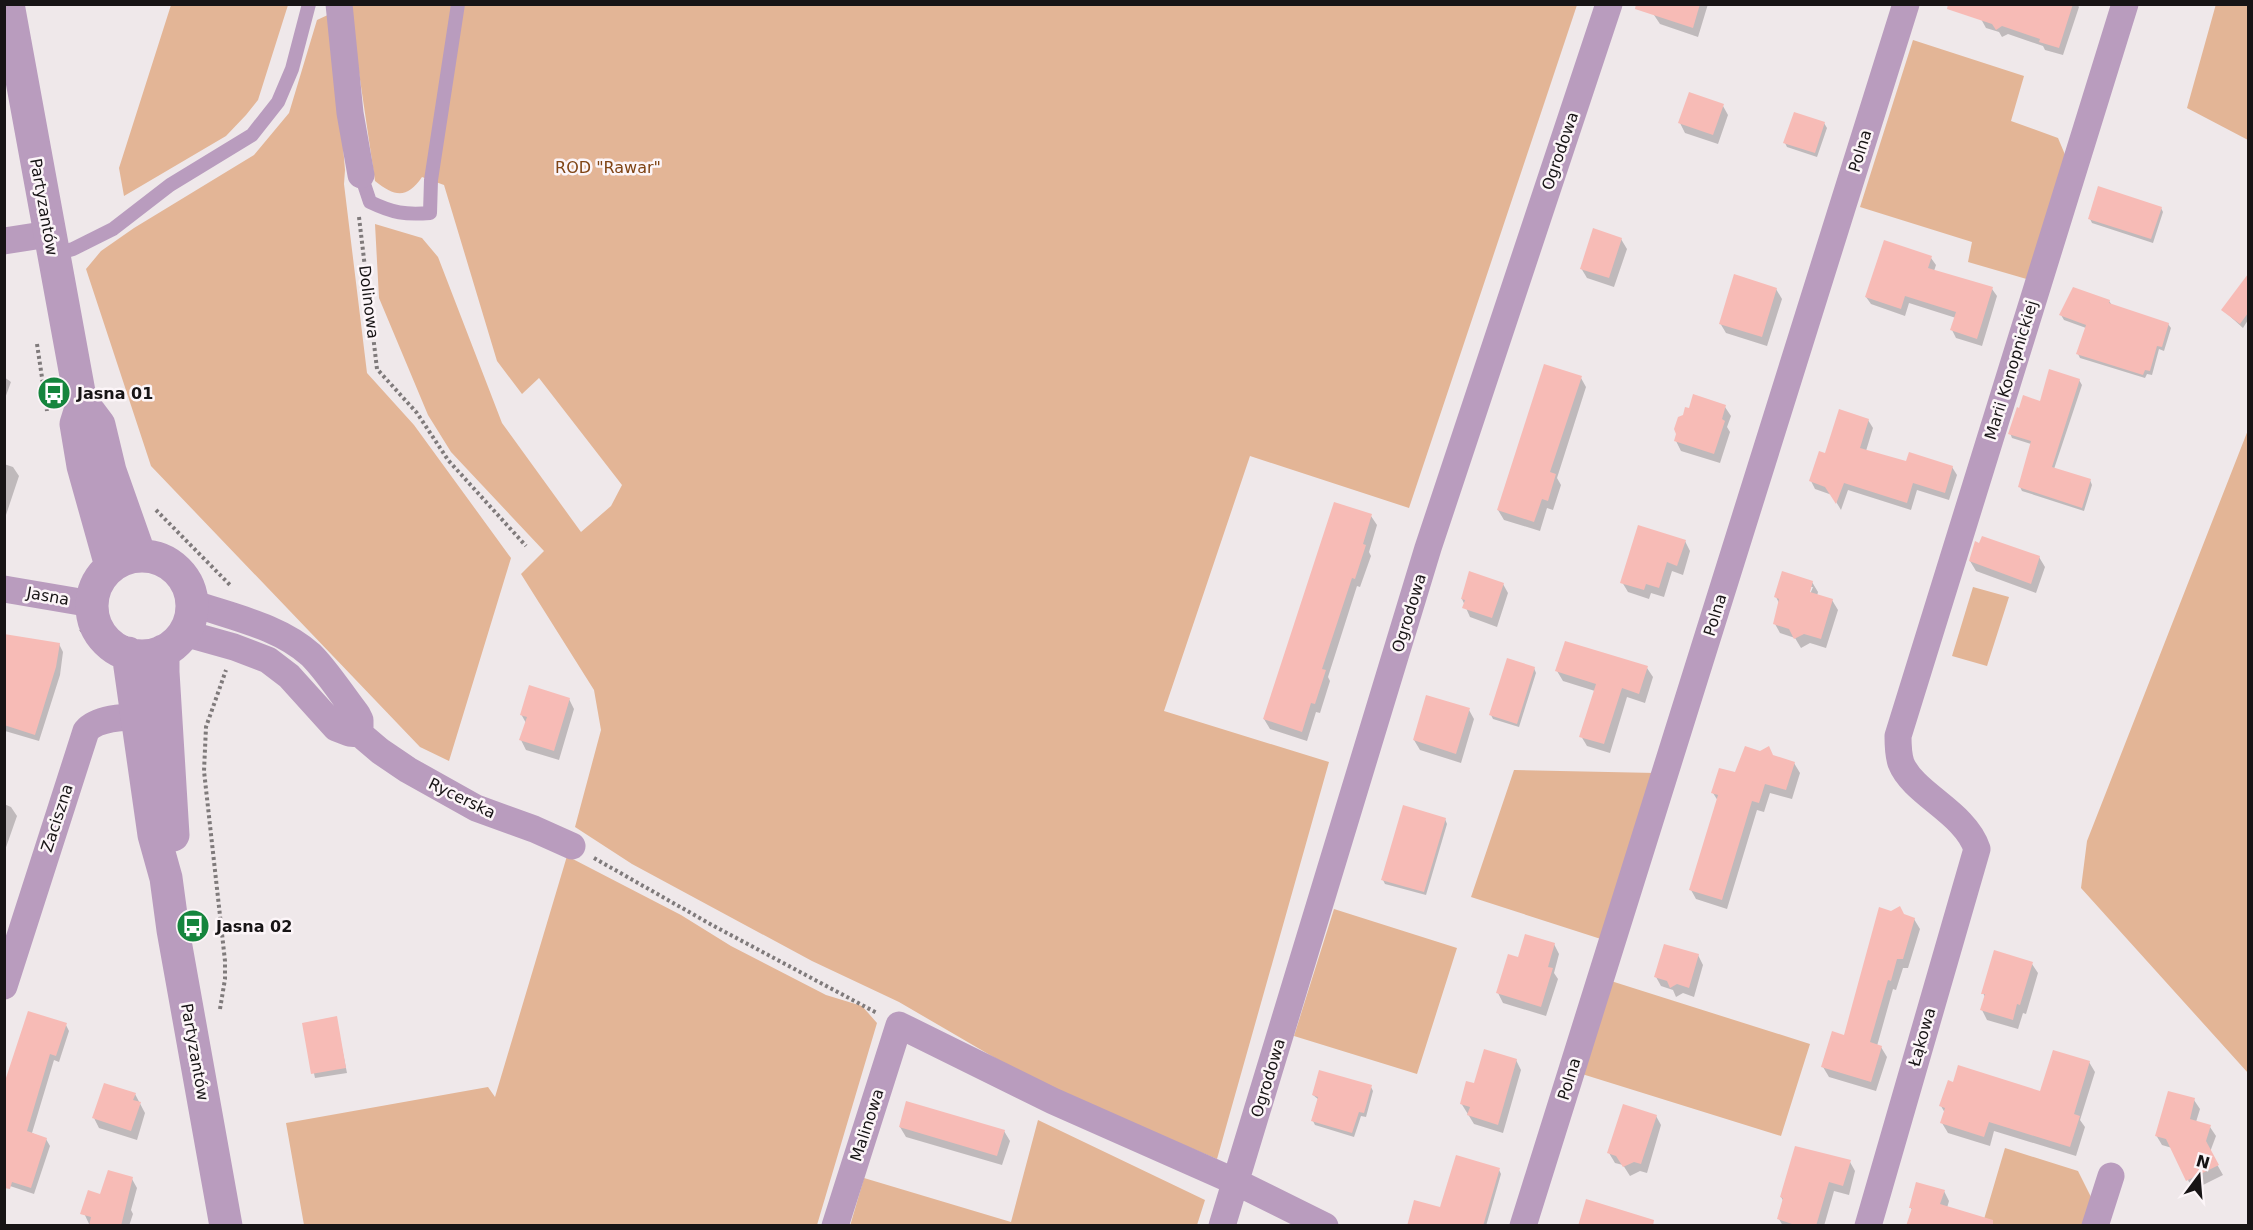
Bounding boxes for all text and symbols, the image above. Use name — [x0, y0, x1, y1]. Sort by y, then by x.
street label: Ogrodowa — [1538, 109, 1582, 193]
street label: Polna — [1845, 128, 1875, 174]
street label: Partyzantów — [26, 157, 62, 257]
park label: ROD "Rawar" — [555, 158, 661, 177]
street label: Dolinowa — [355, 264, 383, 340]
street label: Marii Konopnickiej — [1981, 298, 2041, 442]
bus stop icon: Jasna 01 — [36, 375, 72, 411]
place label: Jasna 01 — [76, 384, 153, 403]
street label: Ogrodowa — [1388, 571, 1430, 655]
street label: Jasna — [24, 583, 71, 609]
street label: Polna — [1700, 592, 1730, 638]
street label: Rycerska — [425, 774, 499, 822]
street label: Zaciszna — [37, 781, 77, 855]
bus stop icon: Jasna 02 — [175, 908, 211, 944]
place label: Jasna 02 — [215, 917, 292, 936]
street label: Partyzantów — [177, 1002, 213, 1102]
street label: Łąkowa — [1904, 1005, 1939, 1070]
street label: Ogrodowa — [1247, 1036, 1289, 1120]
street label: Polna — [1554, 1056, 1584, 1102]
street label: Malinowa — [846, 1086, 888, 1164]
north arrow — [2169, 1146, 2229, 1206]
text: N — [2194, 1151, 2212, 1173]

